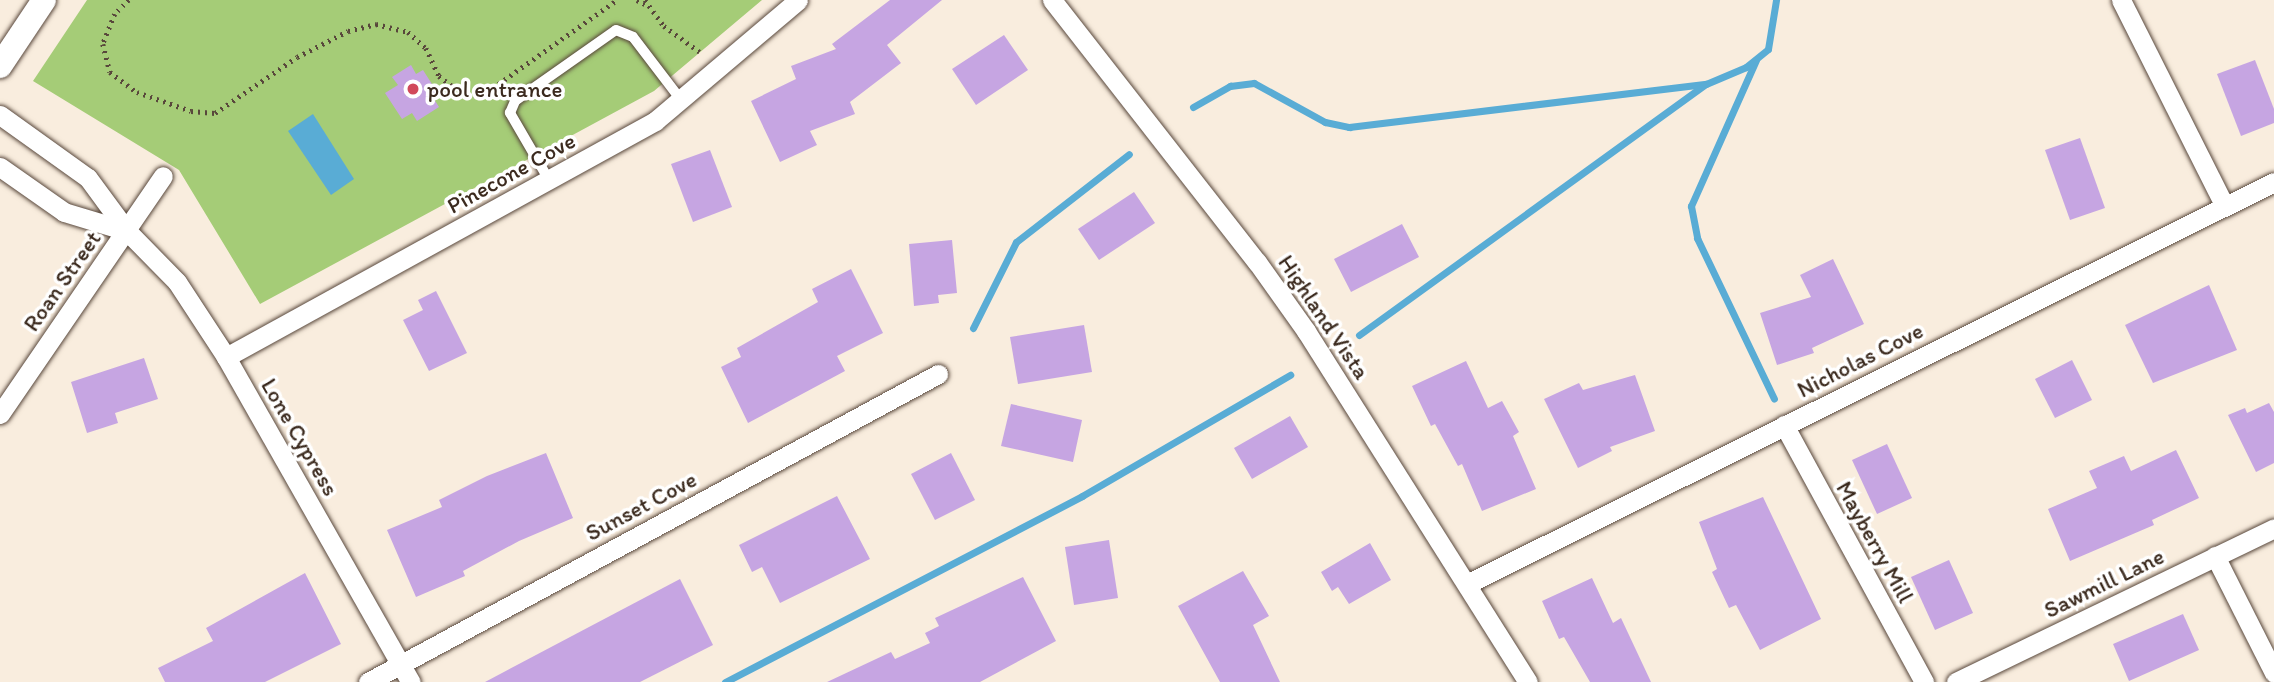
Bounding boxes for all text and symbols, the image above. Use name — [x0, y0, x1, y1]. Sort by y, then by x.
place label: pool entrance — [427, 75, 562, 103]
marker: pool entrance — [405, 81, 421, 97]
street label: Pinecone Cove — [442, 126, 580, 220]
street label: Roan Street — [17, 226, 107, 336]
street label: Highland Vista — [1273, 250, 1375, 384]
street label: Nicholas Cove — [1792, 316, 1928, 404]
street label: Lone Cypress — [256, 374, 344, 500]
street label: Sunset Cove — [581, 465, 701, 547]
street label: Mayberry Mill — [1830, 476, 1920, 608]
street label: Sawmill Lane — [2039, 542, 2169, 624]

